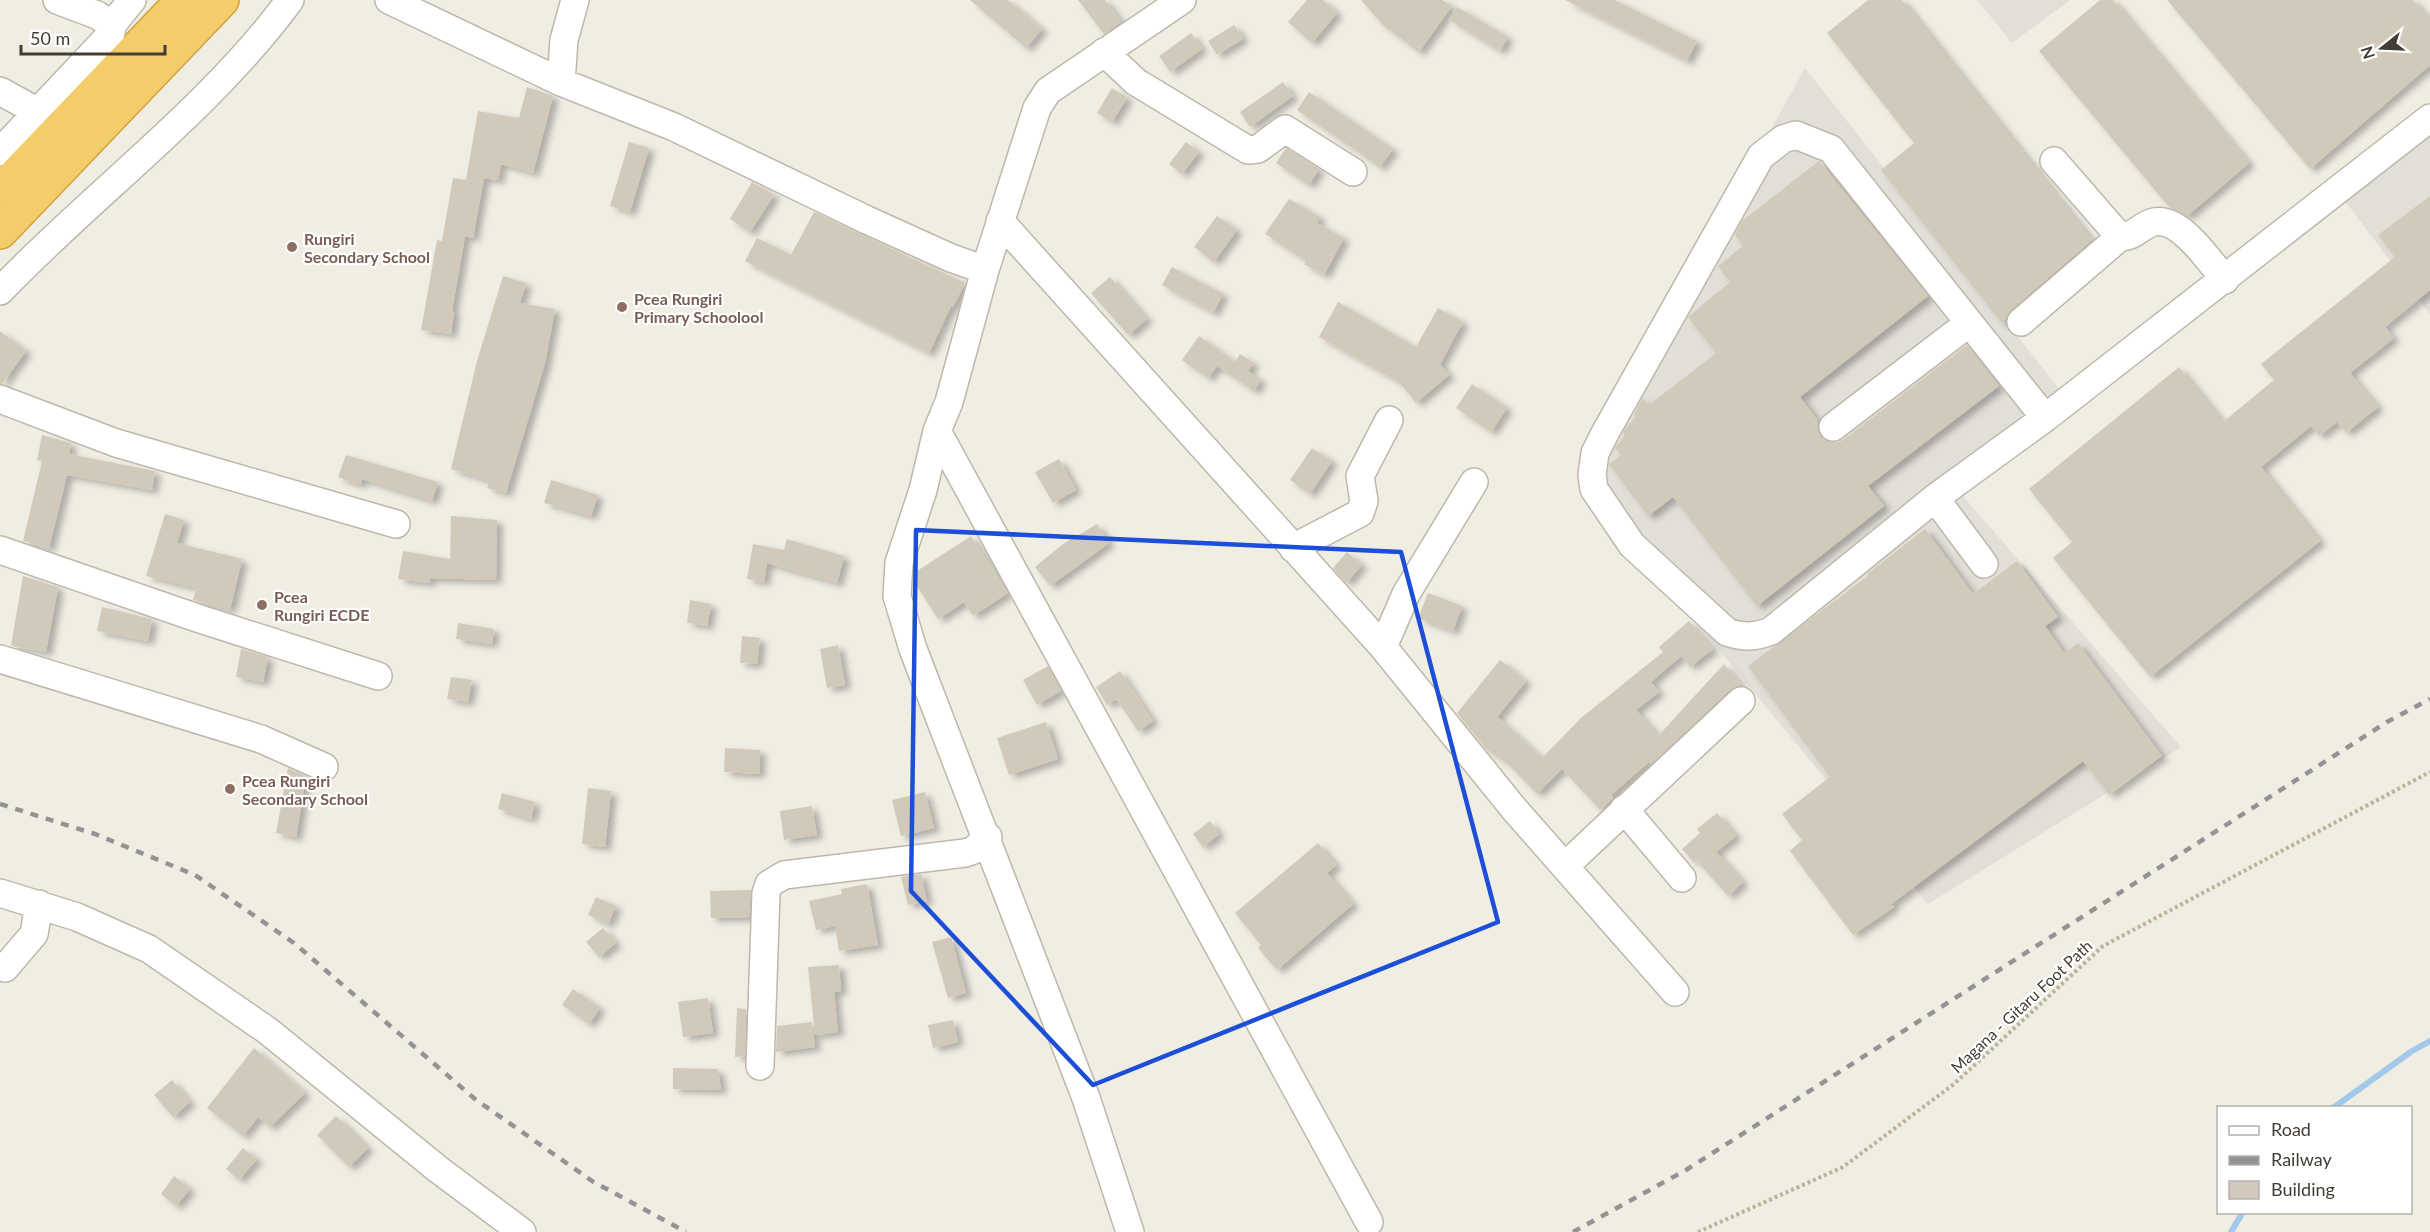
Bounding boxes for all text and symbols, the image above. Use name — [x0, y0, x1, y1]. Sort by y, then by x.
scale bar — [21, 18, 165, 56]
north arrow — [2352, 18, 2412, 78]
text: 50 m — [30, 27, 70, 49]
text: N — [2356, 44, 2378, 62]
place label: Rungiri Secondary School — [304, 229, 430, 266]
marker: Rungiri Secondary School — [285, 240, 299, 254]
place label: Pcea Rungiri Primary Schoolool — [634, 289, 763, 326]
marker: Pcea Rungiri Primary Schoolool — [615, 300, 629, 314]
place label: Pcea Rungiri ECDE — [274, 587, 369, 624]
marker: Pcea Rungiri ECDE — [255, 598, 269, 612]
place label: Pcea Rungiri Secondary School — [242, 771, 368, 808]
marker: Pcea Rungiri Secondary School — [223, 782, 237, 796]
street label: Magana - Gitaru Foot Path — [1947, 936, 2095, 1076]
legend — [2217, 1106, 2412, 1214]
text: Road — [2271, 1118, 2311, 1140]
text: Railway — [2271, 1148, 2332, 1170]
text: Building — [2271, 1178, 2335, 1200]

